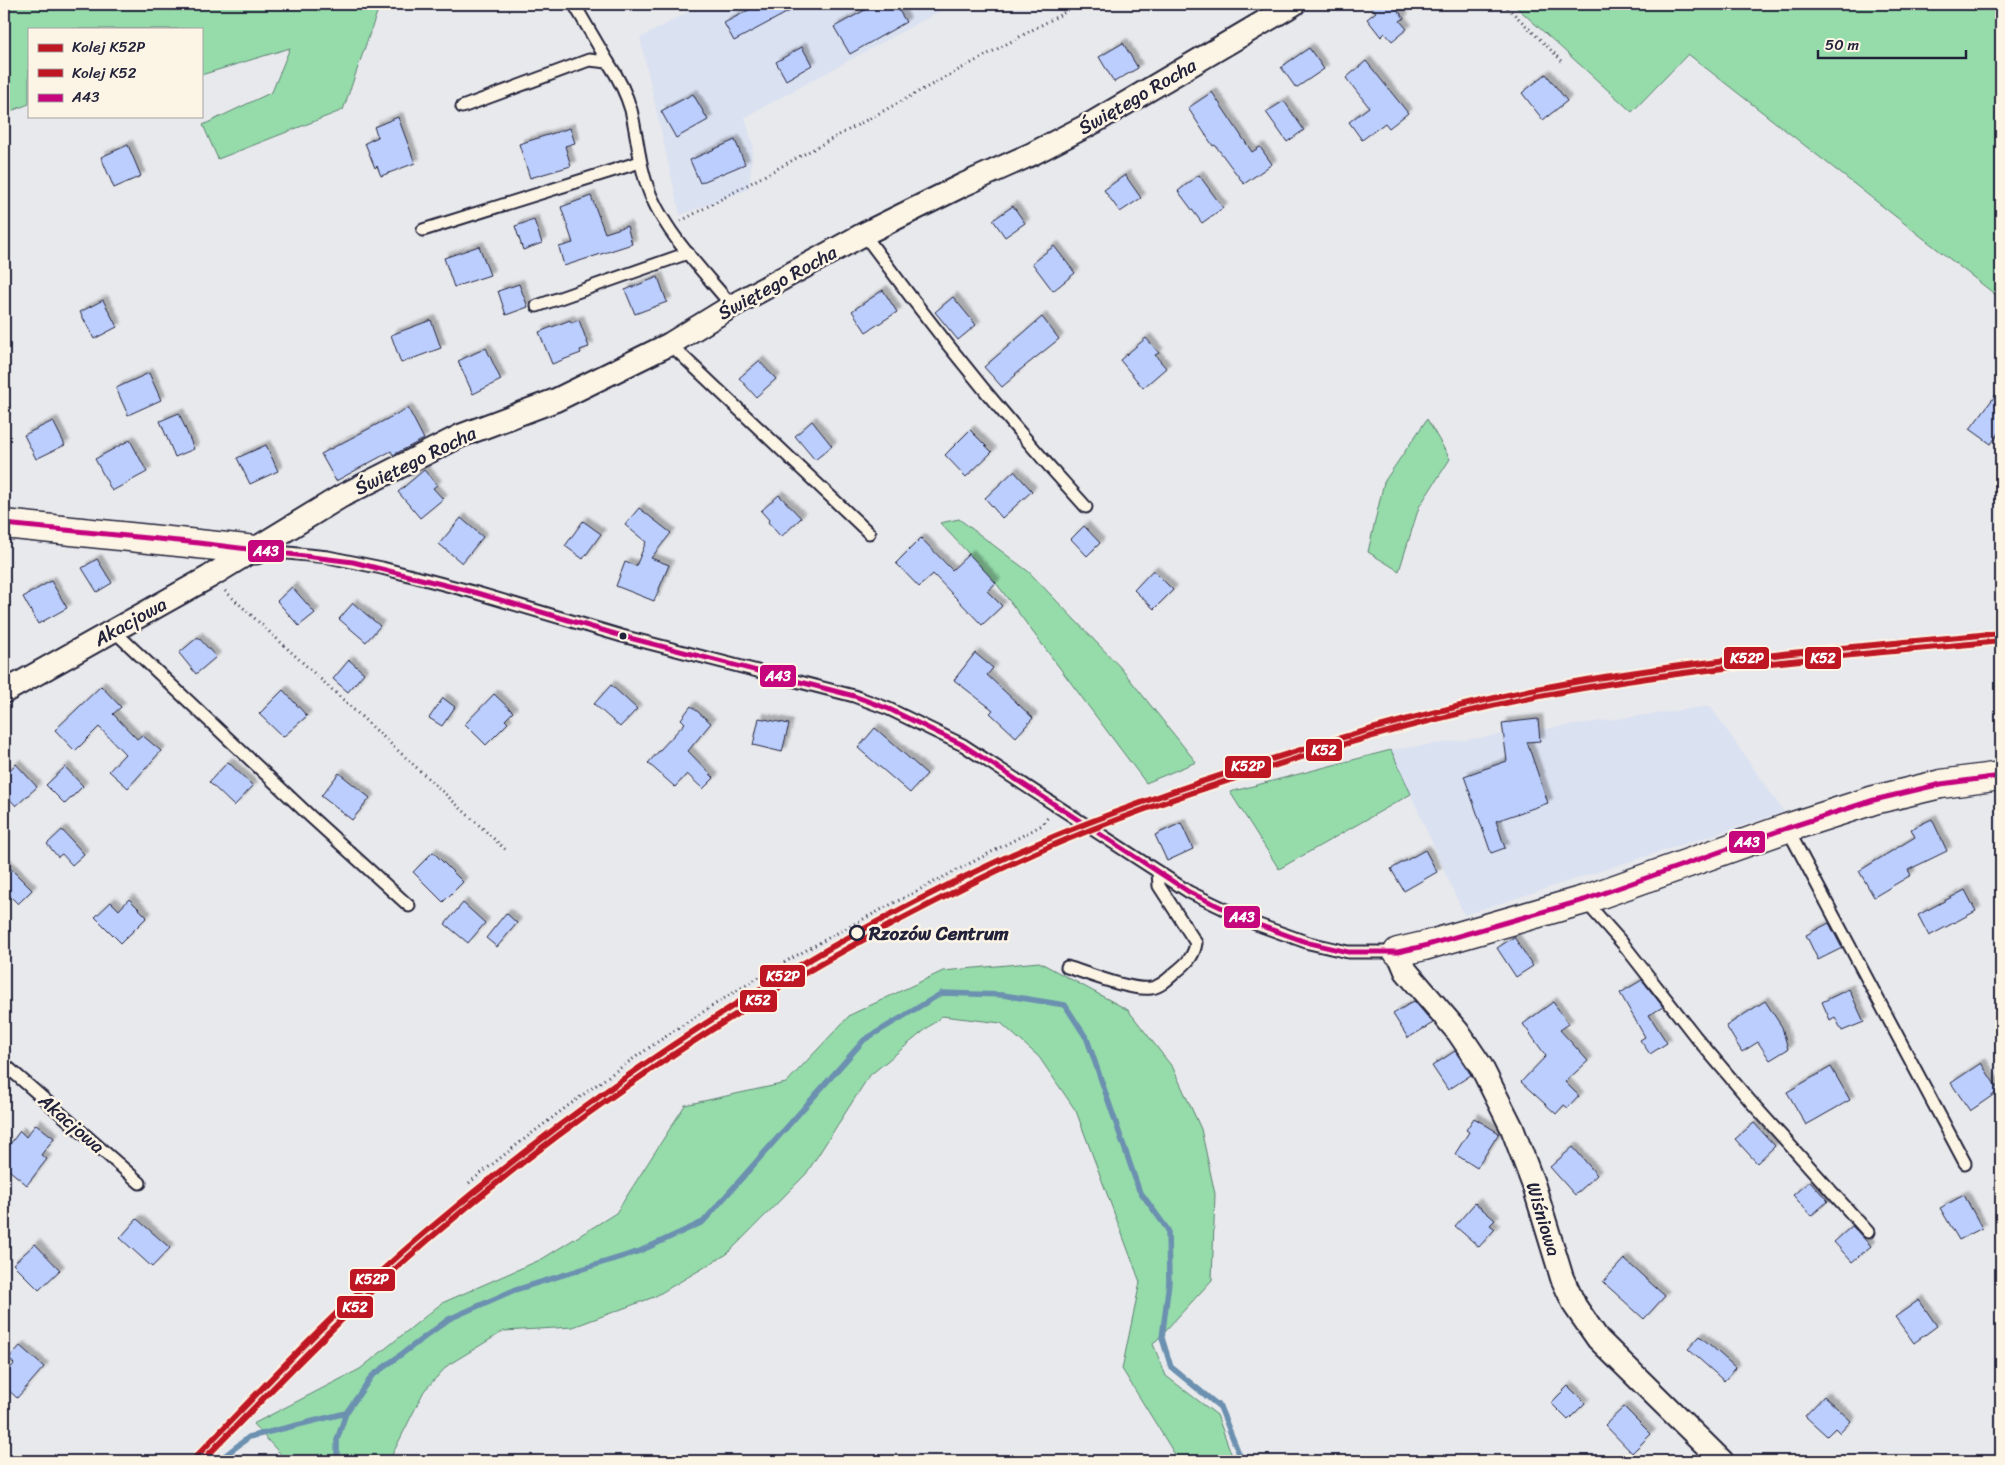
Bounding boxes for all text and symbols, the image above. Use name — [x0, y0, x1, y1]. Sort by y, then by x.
legend — [28, 28, 202, 118]
scale bar — [1818, 28, 1965, 60]
text: 50 m — [1825, 32, 1860, 58]
text: Kolej K52P — [72, 34, 145, 60]
street label: Świętego Rocha — [1072, 49, 1203, 144]
text: Kolej K52 — [72, 60, 137, 86]
text: A43 — [71, 84, 99, 110]
street label: Świętego Rocha — [711, 236, 843, 329]
street label: Świętego Rocha — [349, 416, 482, 504]
line badge: A43 — [247, 539, 285, 563]
text: A43 — [252, 539, 279, 564]
street label: Akacjowa — [87, 588, 173, 656]
unlabelled marker — [618, 631, 628, 641]
line badge: K52P — [1723, 646, 1770, 670]
text: K52P — [1729, 646, 1764, 671]
line badge: K52 — [1804, 646, 1842, 670]
text: K52 — [1809, 646, 1836, 671]
line badge: A43 — [759, 664, 797, 688]
text: A43 — [764, 664, 791, 689]
line badge: K52 — [1305, 738, 1343, 762]
text: K52 — [1310, 738, 1337, 763]
text: K52P — [1230, 754, 1265, 779]
line badge: K52P — [1224, 755, 1272, 779]
line badge: A43 — [1728, 830, 1766, 854]
text: A43 — [1733, 830, 1760, 855]
line badge: A43 — [1223, 905, 1261, 929]
text: A43 — [1228, 905, 1255, 930]
place label: Rzozów Centrum — [868, 917, 1009, 950]
marker: Rzozów Centrum — [849, 925, 865, 941]
line badge: K52P — [759, 964, 806, 988]
text: K52P — [765, 964, 800, 989]
text: K52 — [744, 988, 771, 1013]
line badge: K52 — [739, 989, 778, 1013]
street label: Akacjowa — [30, 1084, 113, 1162]
street label: Wiśniowa — [1517, 1178, 1571, 1261]
text: K52P — [354, 1267, 389, 1292]
line badge: K52P — [349, 1268, 396, 1292]
line badge: K52 — [336, 1295, 374, 1319]
text: K52 — [341, 1295, 368, 1320]

